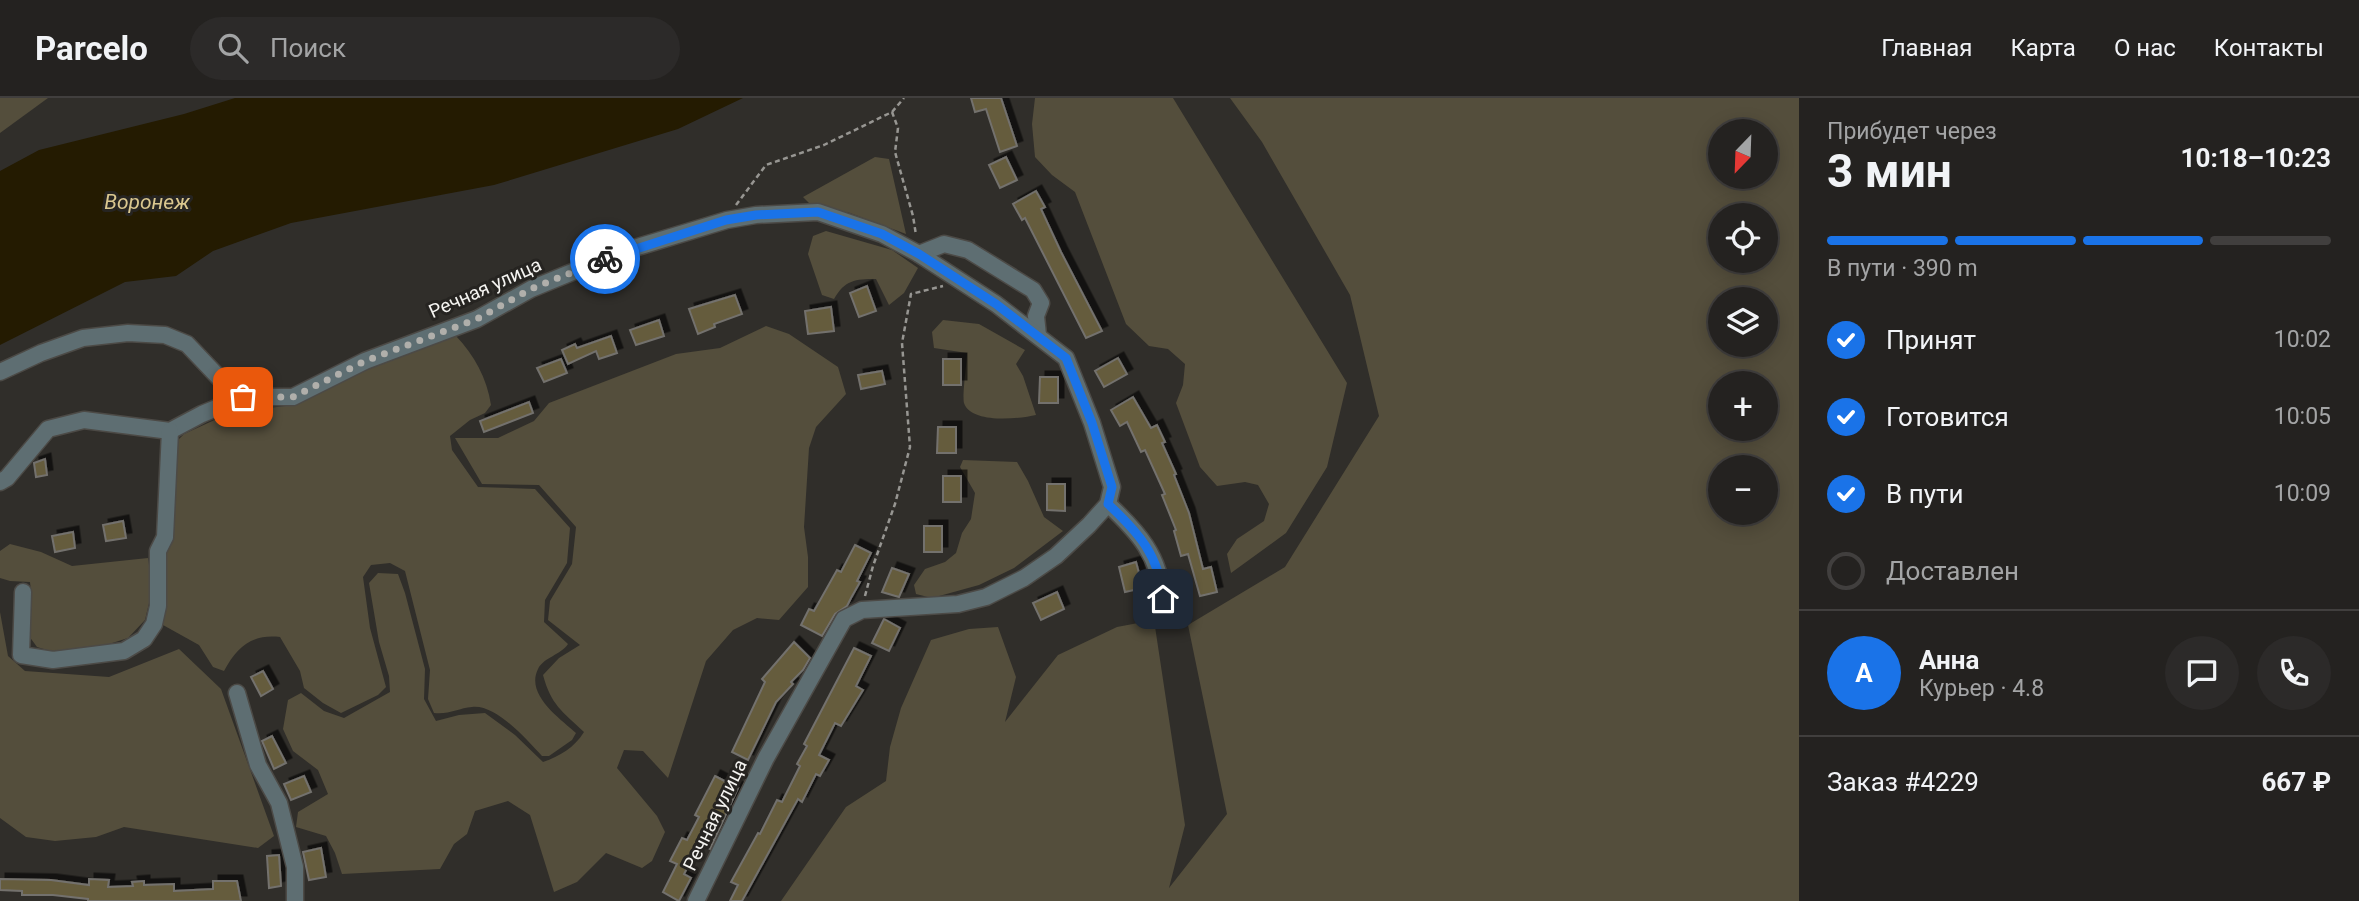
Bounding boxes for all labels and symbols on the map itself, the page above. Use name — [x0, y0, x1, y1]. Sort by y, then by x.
north arrow — [1708, 119, 1778, 189]
water label: Воронеж — [104, 190, 190, 214]
courier — [570, 224, 640, 294]
street label: Речная улица — [425, 253, 545, 323]
pin — [213, 367, 273, 427]
pin — [1133, 569, 1193, 629]
street label: Речная улица — [678, 756, 752, 874]

